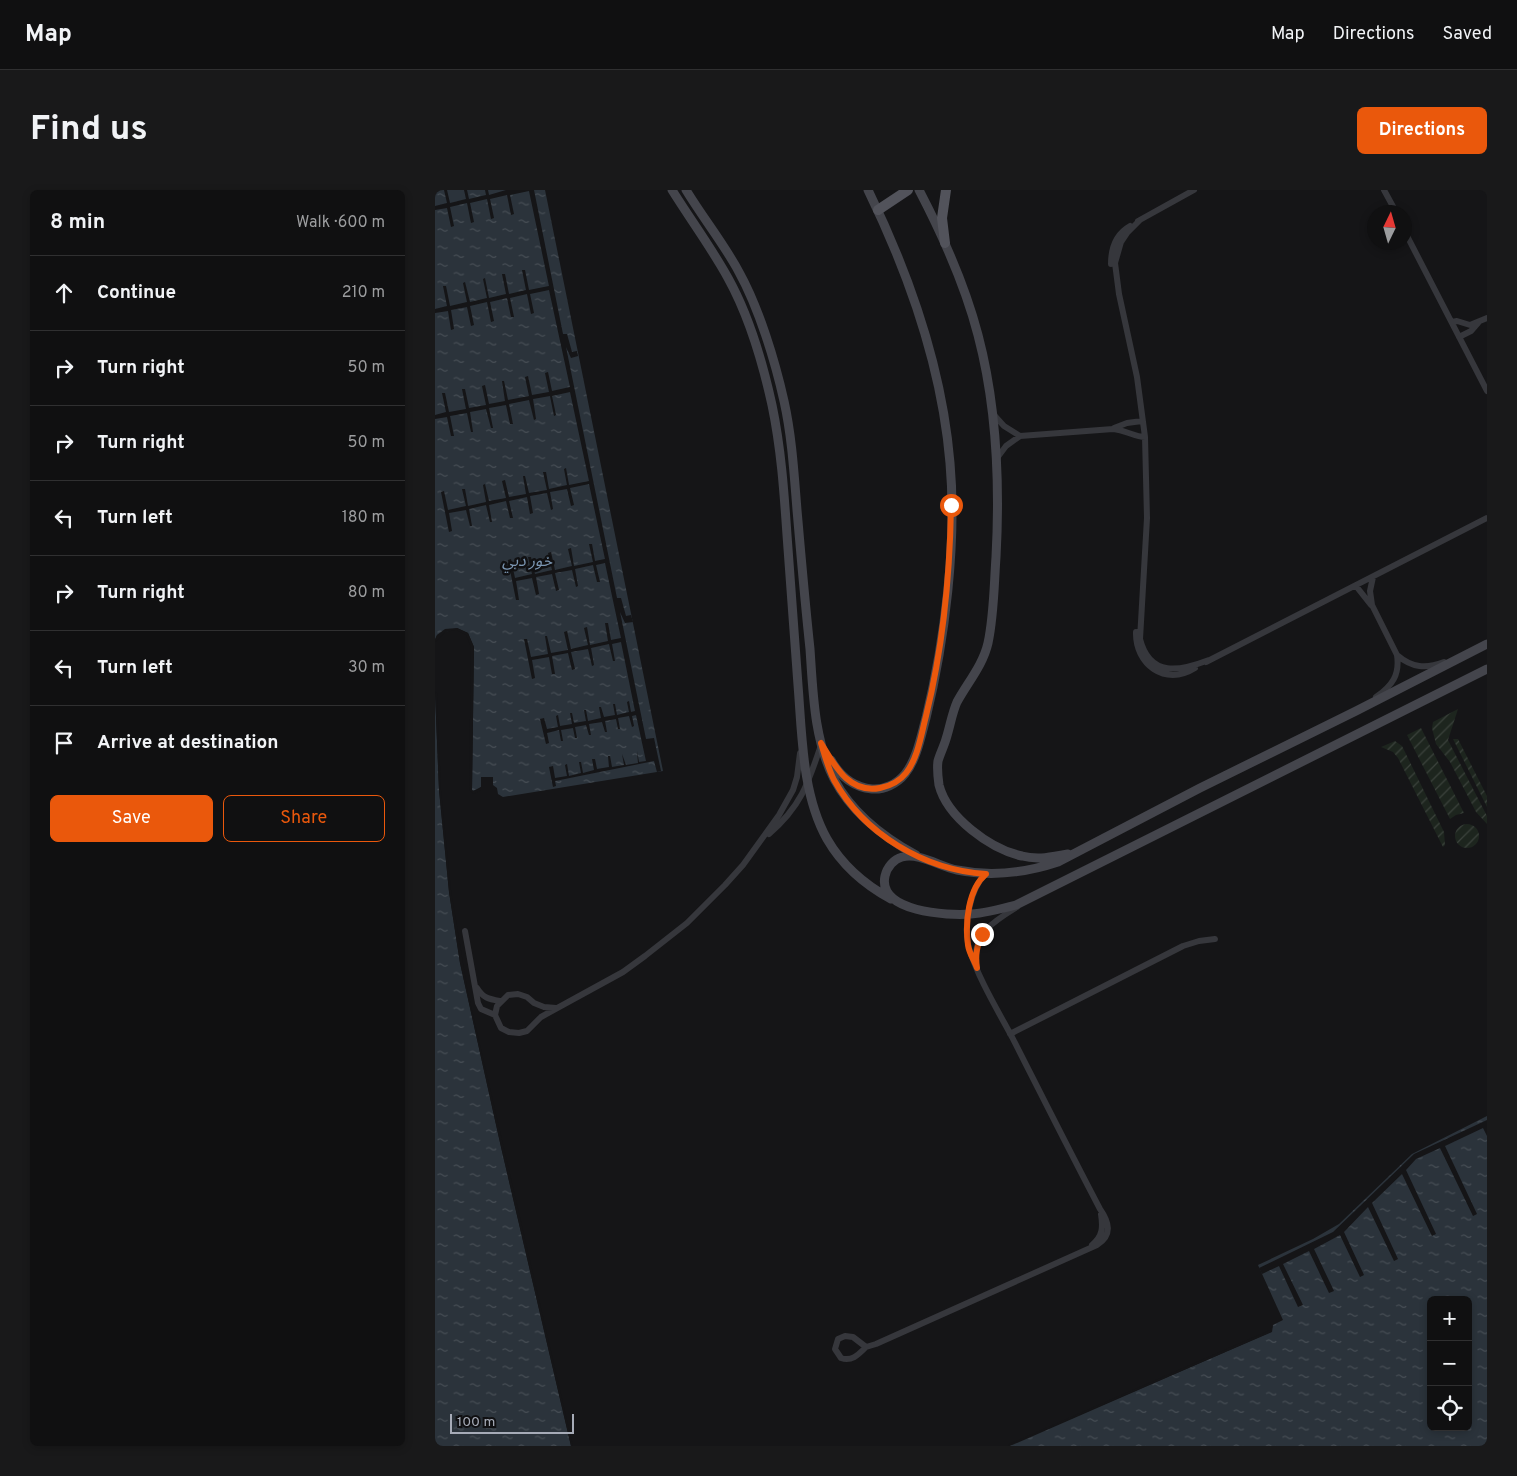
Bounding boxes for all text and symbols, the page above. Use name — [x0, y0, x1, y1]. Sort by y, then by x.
text: Map — [25, 20, 72, 50]
text: Map — [1271, 23, 1305, 46]
text: Directions — [1333, 23, 1415, 46]
text: Saved — [1443, 23, 1492, 46]
button: Directions — [1357, 107, 1487, 154]
text: Find us — [30, 108, 148, 152]
north arrow — [1367, 205, 1412, 250]
text: 8 min — [50, 209, 105, 236]
text: Walk · 600 m — [296, 213, 385, 233]
icon: ahead — [50, 279, 78, 307]
text: Continue — [97, 281, 176, 305]
text: 210 m — [342, 283, 385, 303]
icon: right — [50, 354, 78, 382]
text: Turn right — [97, 356, 185, 380]
text: 50 m — [348, 358, 385, 378]
icon: right — [50, 429, 78, 457]
text: Turn right — [97, 431, 185, 455]
text: 50 m — [348, 433, 385, 453]
route start — [940, 494, 963, 517]
icon: left — [50, 504, 78, 532]
text: Turn left — [97, 506, 173, 530]
text: 180 m — [342, 508, 385, 528]
water label: خور دبي — [502, 552, 553, 574]
icon: right — [50, 579, 78, 607]
text: Turn right — [97, 581, 185, 605]
text: 80 m — [348, 583, 385, 603]
icon: left — [50, 654, 78, 682]
text: Turn left — [97, 656, 173, 680]
text: 30 m — [348, 658, 385, 678]
icon: arrive — [50, 729, 78, 757]
text: Arrive at destination — [97, 731, 278, 755]
button: Save — [50, 795, 213, 842]
button: Share — [223, 795, 385, 842]
route end — [971, 923, 994, 946]
map controls — [1427, 1296, 1472, 1431]
button: + — [1427, 1296, 1472, 1341]
button: − — [1427, 1341, 1472, 1386]
button: locate — [1427, 1386, 1472, 1431]
scale bar — [450, 1411, 574, 1434]
text: 100 m — [457, 1414, 495, 1431]

